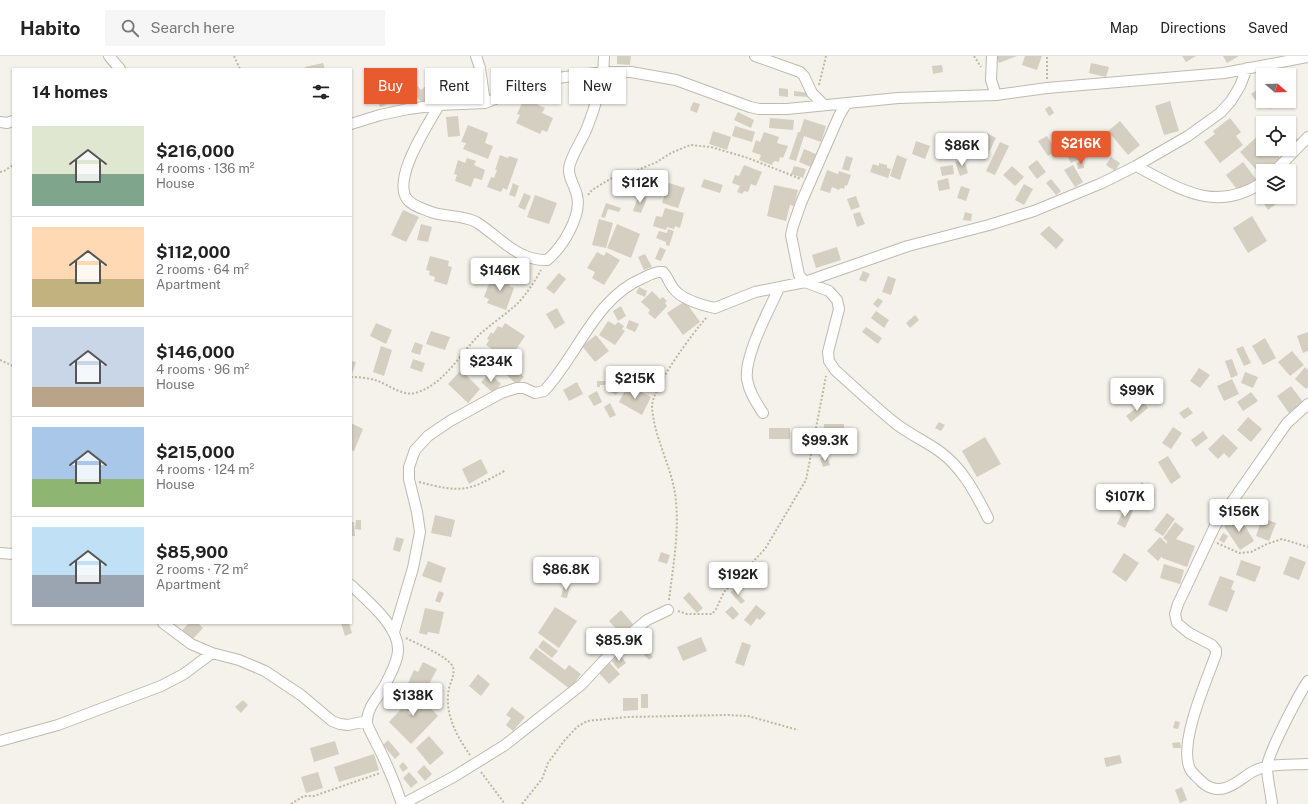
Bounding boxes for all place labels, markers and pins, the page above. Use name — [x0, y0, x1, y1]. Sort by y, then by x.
pin: $216K — [1053, 131, 1109, 165]
pin: $86K — [938, 133, 986, 167]
pin: $112K — [612, 170, 668, 204]
pin: $146K — [472, 258, 528, 292]
pin: $234K — [463, 349, 519, 383]
pin: $215K — [607, 366, 663, 400]
pin: $99K — [1113, 378, 1161, 412]
pin: $99.3K — [792, 428, 858, 462]
pin: $107K — [1097, 484, 1153, 518]
pin: $156K — [1211, 499, 1267, 533]
pin: $86.8K — [533, 557, 599, 591]
pin: $192K — [710, 562, 766, 596]
pin: $85.9K — [586, 628, 652, 662]
pin: $138K — [385, 683, 441, 717]

